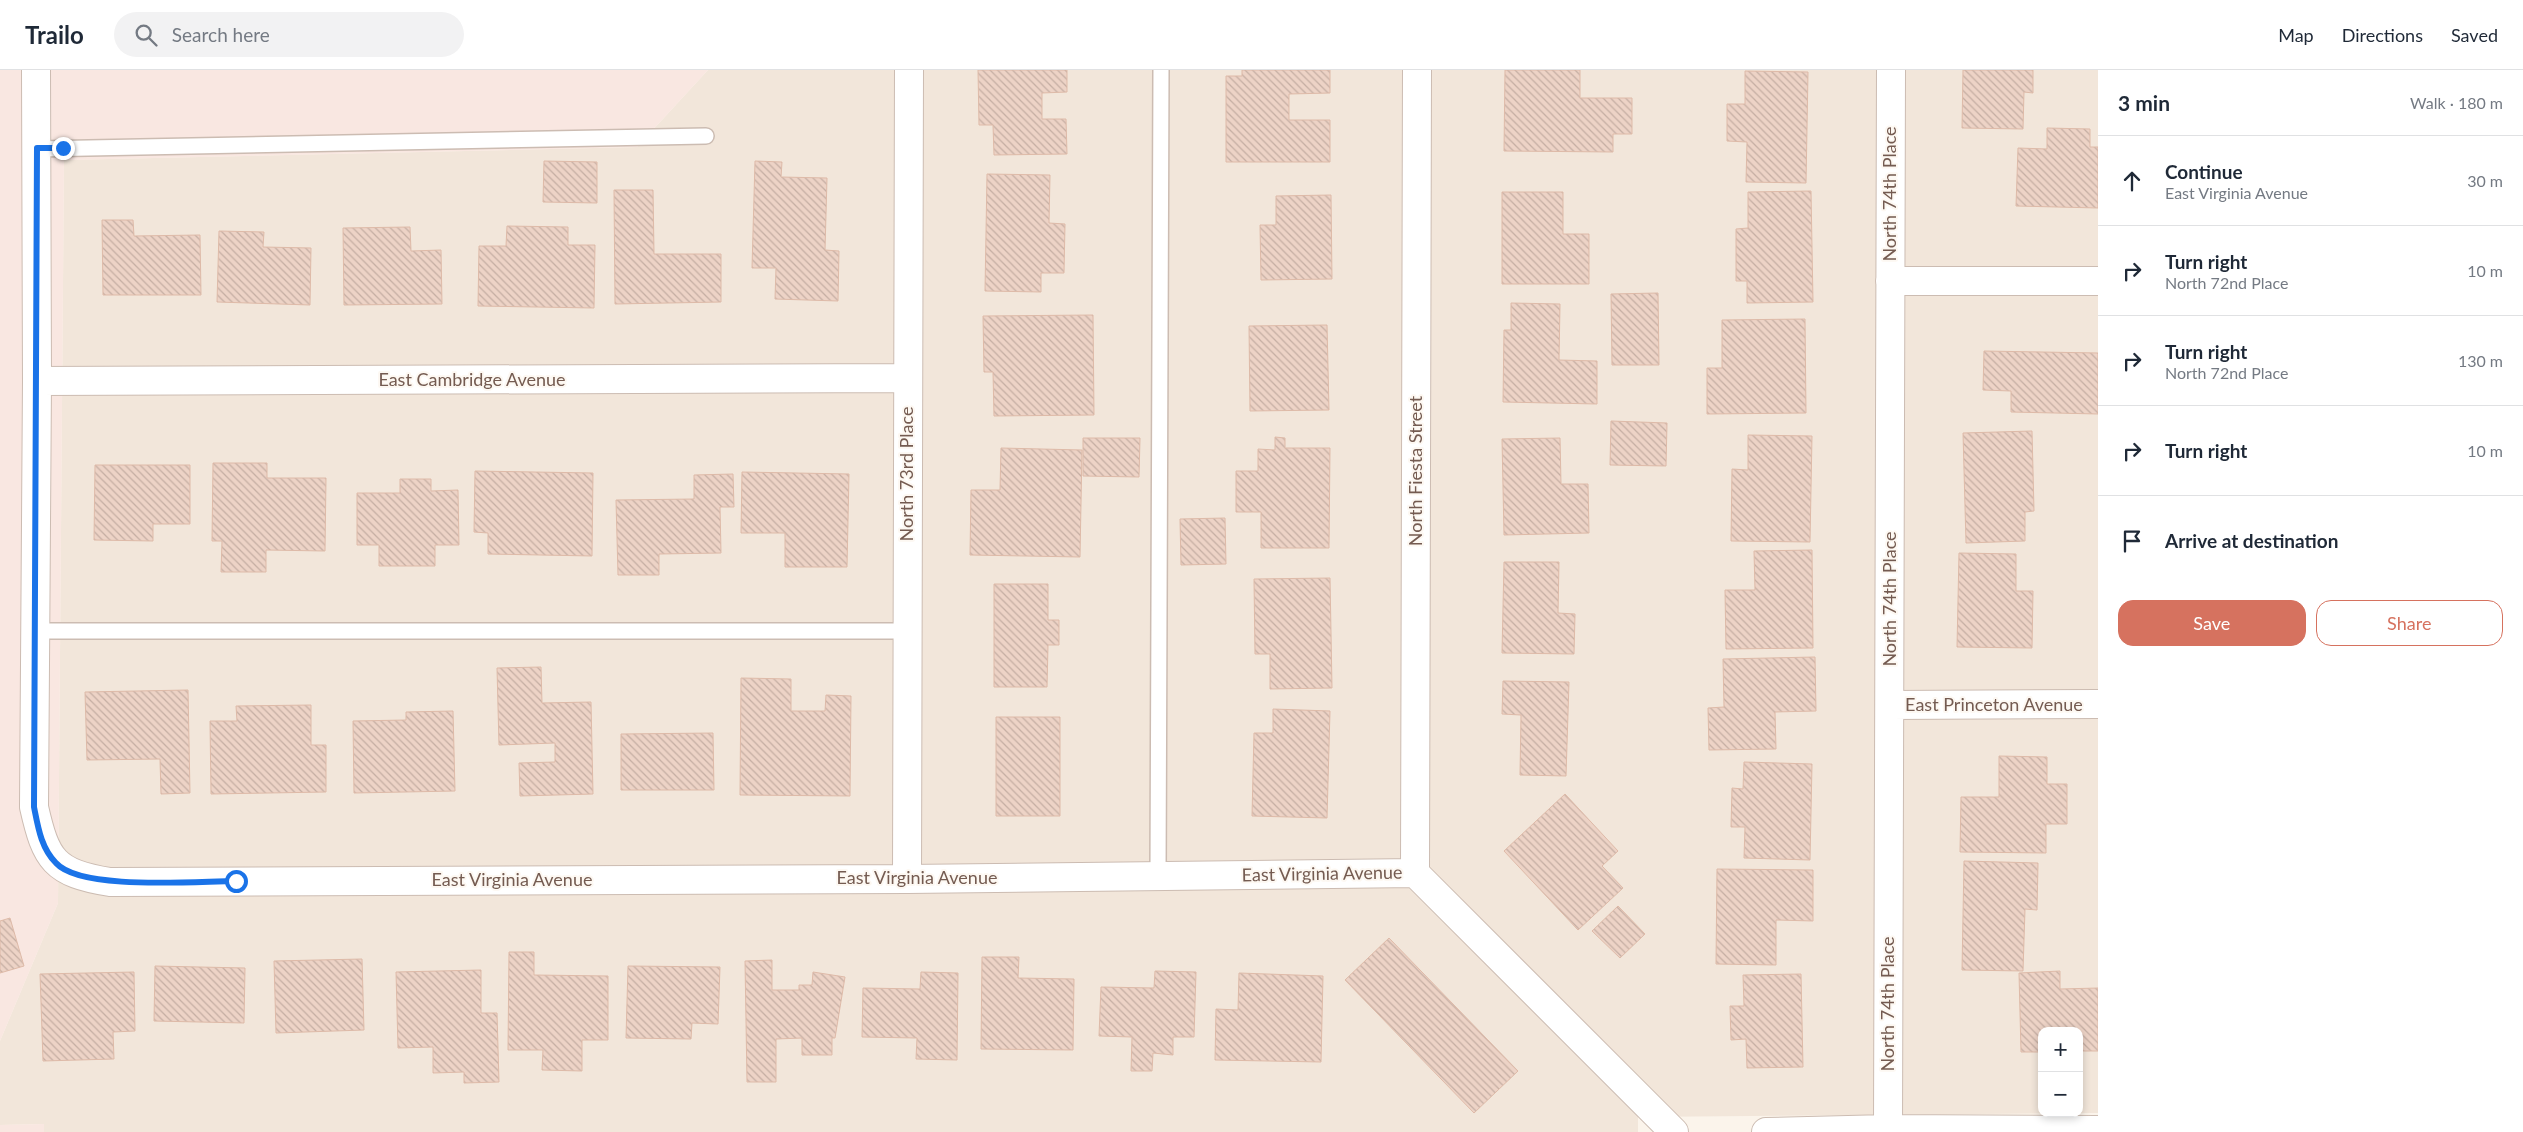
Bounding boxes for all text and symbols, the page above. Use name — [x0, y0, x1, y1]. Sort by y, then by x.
search box — [114, 12, 464, 57]
text: Trailo — [25, 20, 84, 49]
icon: search — [132, 21, 160, 49]
text: Search here — [172, 23, 270, 46]
text: Map — [2278, 24, 2314, 46]
text: Directions — [2342, 24, 2423, 46]
text: Saved — [2451, 24, 2498, 46]
text: 3 min — [2118, 90, 2170, 115]
text: Walk · 180 m — [2410, 93, 2503, 112]
street label: North 74th Place — [1878, 126, 1900, 262]
route end — [52, 137, 75, 160]
text: Continue — [2165, 160, 2243, 183]
icon: ahead — [2118, 167, 2146, 195]
text: 30 m — [2467, 171, 2503, 190]
text: East Virginia Avenue — [2165, 183, 2308, 202]
text: Turn right — [2165, 250, 2247, 273]
icon: right — [2118, 257, 2146, 285]
text: 10 m — [2467, 261, 2503, 280]
text: North 72nd Place — [2165, 273, 2288, 292]
text: Turn right — [2165, 340, 2247, 363]
icon: right — [2118, 347, 2146, 375]
text: 130 m — [2458, 351, 2503, 370]
text: North 72nd Place — [2165, 363, 2288, 382]
street label: East Cambridge Avenue — [378, 368, 566, 390]
street label: North Fiesta Street — [1404, 395, 1426, 546]
street label: North 73rd Place — [895, 407, 917, 541]
icon: right — [2118, 437, 2146, 465]
text: Turn right — [2165, 439, 2247, 462]
text: 10 m — [2467, 441, 2503, 460]
icon: arrive — [2118, 527, 2146, 555]
text: Arrive at destination — [2165, 529, 2338, 552]
street label: North 74th Place — [1878, 531, 1900, 667]
button: Save — [2118, 600, 2306, 646]
button: Share — [2316, 600, 2503, 646]
street label: East Princeton Avenue — [1905, 693, 2083, 715]
street label: East Virginia Avenue — [1241, 861, 1403, 885]
street label: East Virginia Avenue — [837, 866, 997, 888]
street label: East Virginia Avenue — [432, 868, 592, 890]
route start — [225, 870, 248, 893]
street label: North 74th Place — [1876, 936, 1898, 1072]
map controls — [2038, 1027, 2083, 1117]
button: + — [2038, 1027, 2083, 1072]
button: − — [2038, 1072, 2083, 1117]

